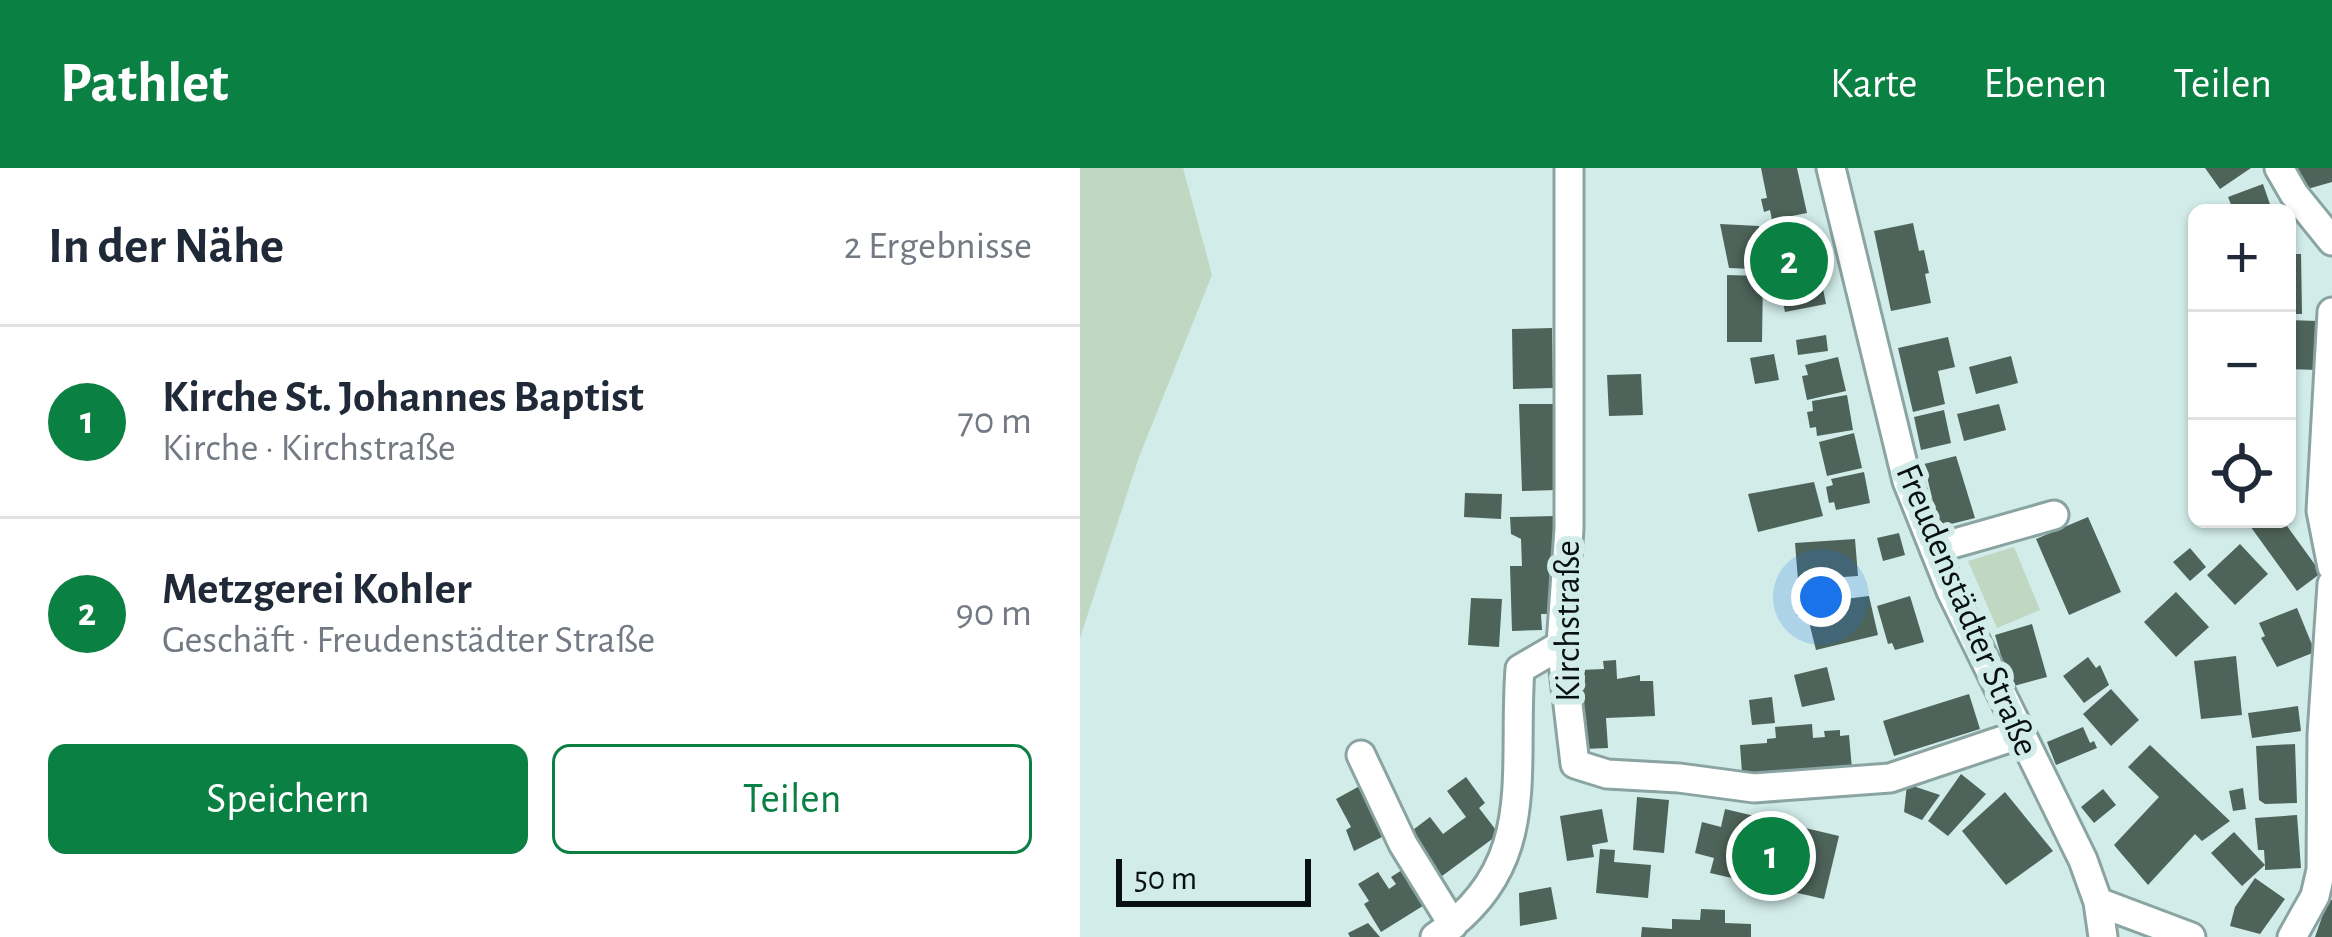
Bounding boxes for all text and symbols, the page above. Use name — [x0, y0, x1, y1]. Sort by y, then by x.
text: Pathlet — [60, 55, 228, 112]
text: Karte — [1830, 63, 1917, 105]
text: Ebenen — [1983, 63, 2107, 105]
text: Teilen — [2173, 63, 2272, 105]
map controls — [2188, 204, 2296, 528]
button: + — [2188, 204, 2296, 312]
pin: 2 — [1750, 216, 1828, 306]
text: In der Nähe — [48, 221, 284, 272]
text: 2 Ergebnisse — [844, 227, 1032, 266]
button: − — [2188, 312, 2296, 420]
text: Kirche St. Johannes Baptist — [162, 375, 644, 420]
text: 1 — [80, 402, 94, 441]
text: 70 m — [958, 402, 1032, 441]
button: locate — [2188, 420, 2296, 528]
text: Kirche · Kirchstraße — [162, 429, 456, 468]
street label: Freudenstädter Straße — [1889, 459, 2045, 761]
street label: Kirchstraße — [1550, 540, 1586, 702]
text: Metzgerei Kohler — [162, 567, 472, 612]
your location — [1791, 567, 1851, 627]
text: 2 — [78, 594, 96, 633]
text: 90 m — [955, 594, 1032, 633]
text: Geschäft · Freudenstädter Straße — [162, 621, 655, 660]
button: Speichern — [48, 744, 528, 854]
button: Teilen — [552, 744, 1032, 854]
pin: 1 — [1732, 811, 1810, 901]
scale bar — [1116, 853, 1311, 906]
text: 50 m — [1134, 863, 1197, 896]

